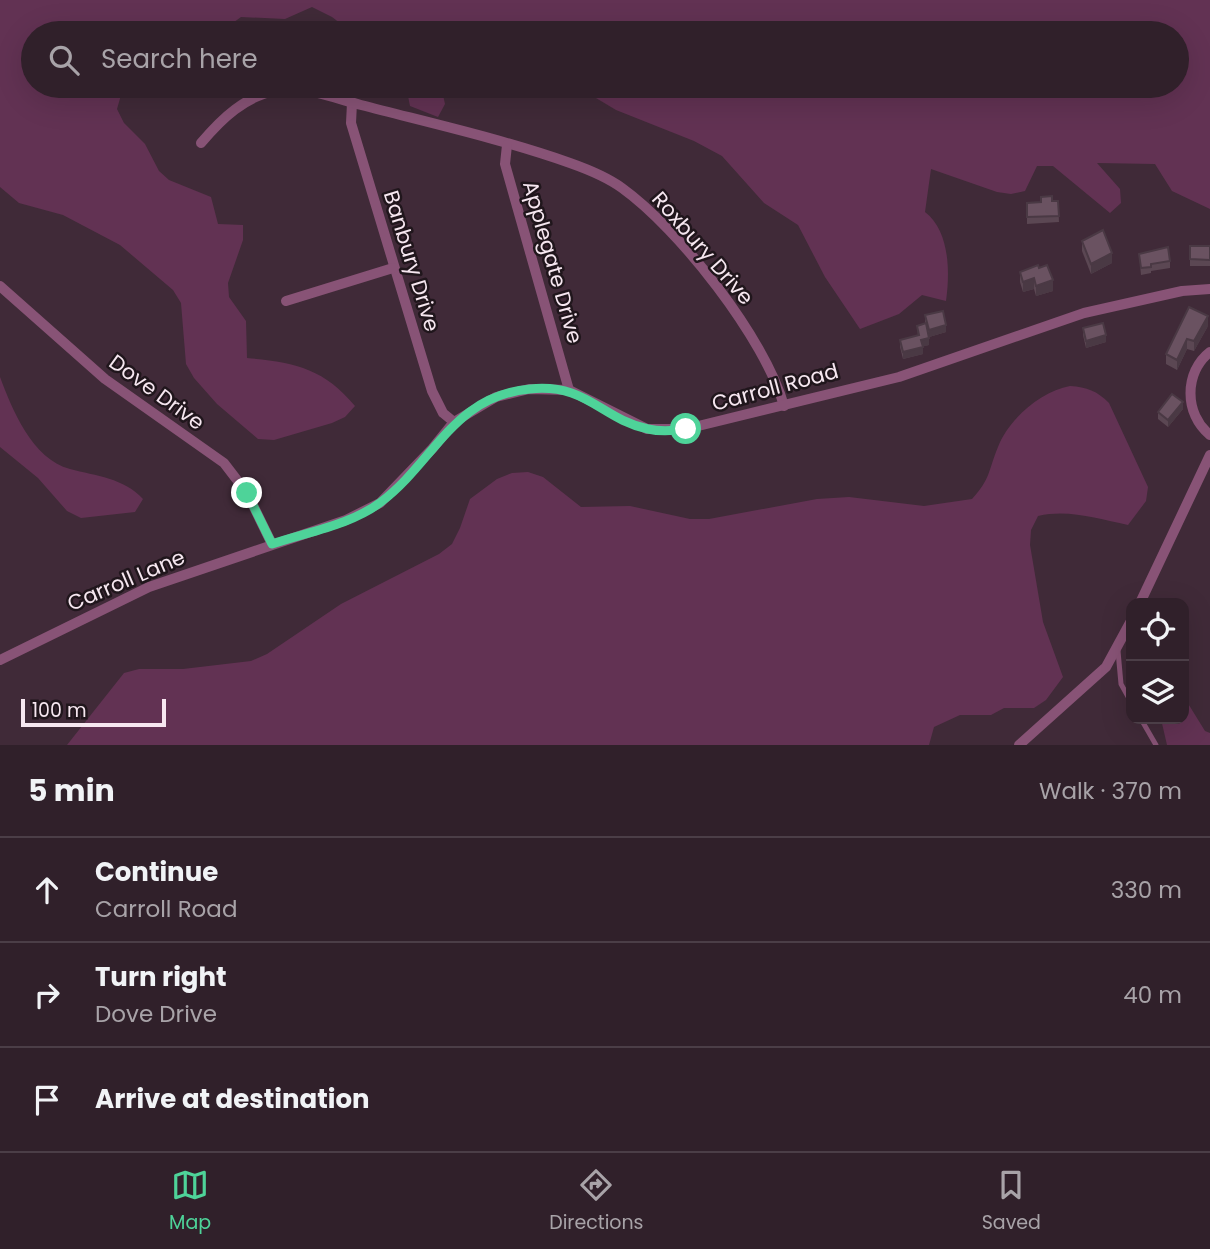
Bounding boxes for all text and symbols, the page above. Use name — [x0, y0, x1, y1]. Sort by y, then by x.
search box — [21, 21, 1189, 98]
icon: search — [45, 41, 83, 79]
text: Search here — [101, 41, 258, 77]
street label: Applegate Drive — [516, 177, 590, 347]
street label: Roxbury Drive — [646, 185, 760, 311]
street label: Banbury Drive — [377, 187, 447, 335]
street label: Dove Drive — [103, 348, 211, 436]
street label: Carroll Road — [708, 356, 842, 418]
route start — [670, 413, 701, 444]
route end — [231, 477, 262, 508]
street label: Carroll Lane — [63, 542, 189, 618]
map controls — [1126, 598, 1189, 724]
button: locate — [1126, 598, 1189, 661]
button: layers — [1126, 661, 1189, 724]
scale bar — [21, 696, 166, 728]
text: 100 m — [32, 697, 87, 724]
text: 5 min — [28, 769, 115, 812]
text: Walk · 370 m — [1039, 775, 1182, 807]
text: Continue — [95, 854, 218, 890]
icon: ahead — [28, 871, 66, 909]
text: 330 m — [1111, 874, 1182, 906]
text: Carroll Road — [95, 893, 237, 925]
text: Turn right — [95, 959, 227, 995]
icon: right — [28, 976, 66, 1014]
text: 40 m — [1123, 979, 1182, 1011]
text: Dove Drive — [95, 998, 217, 1030]
icon: arrive — [28, 1081, 66, 1119]
text: Arrive at destination — [95, 1081, 370, 1117]
tab: Map — [169, 1166, 211, 1237]
tab: Directions — [549, 1166, 644, 1237]
tab: Saved — [982, 1166, 1041, 1237]

